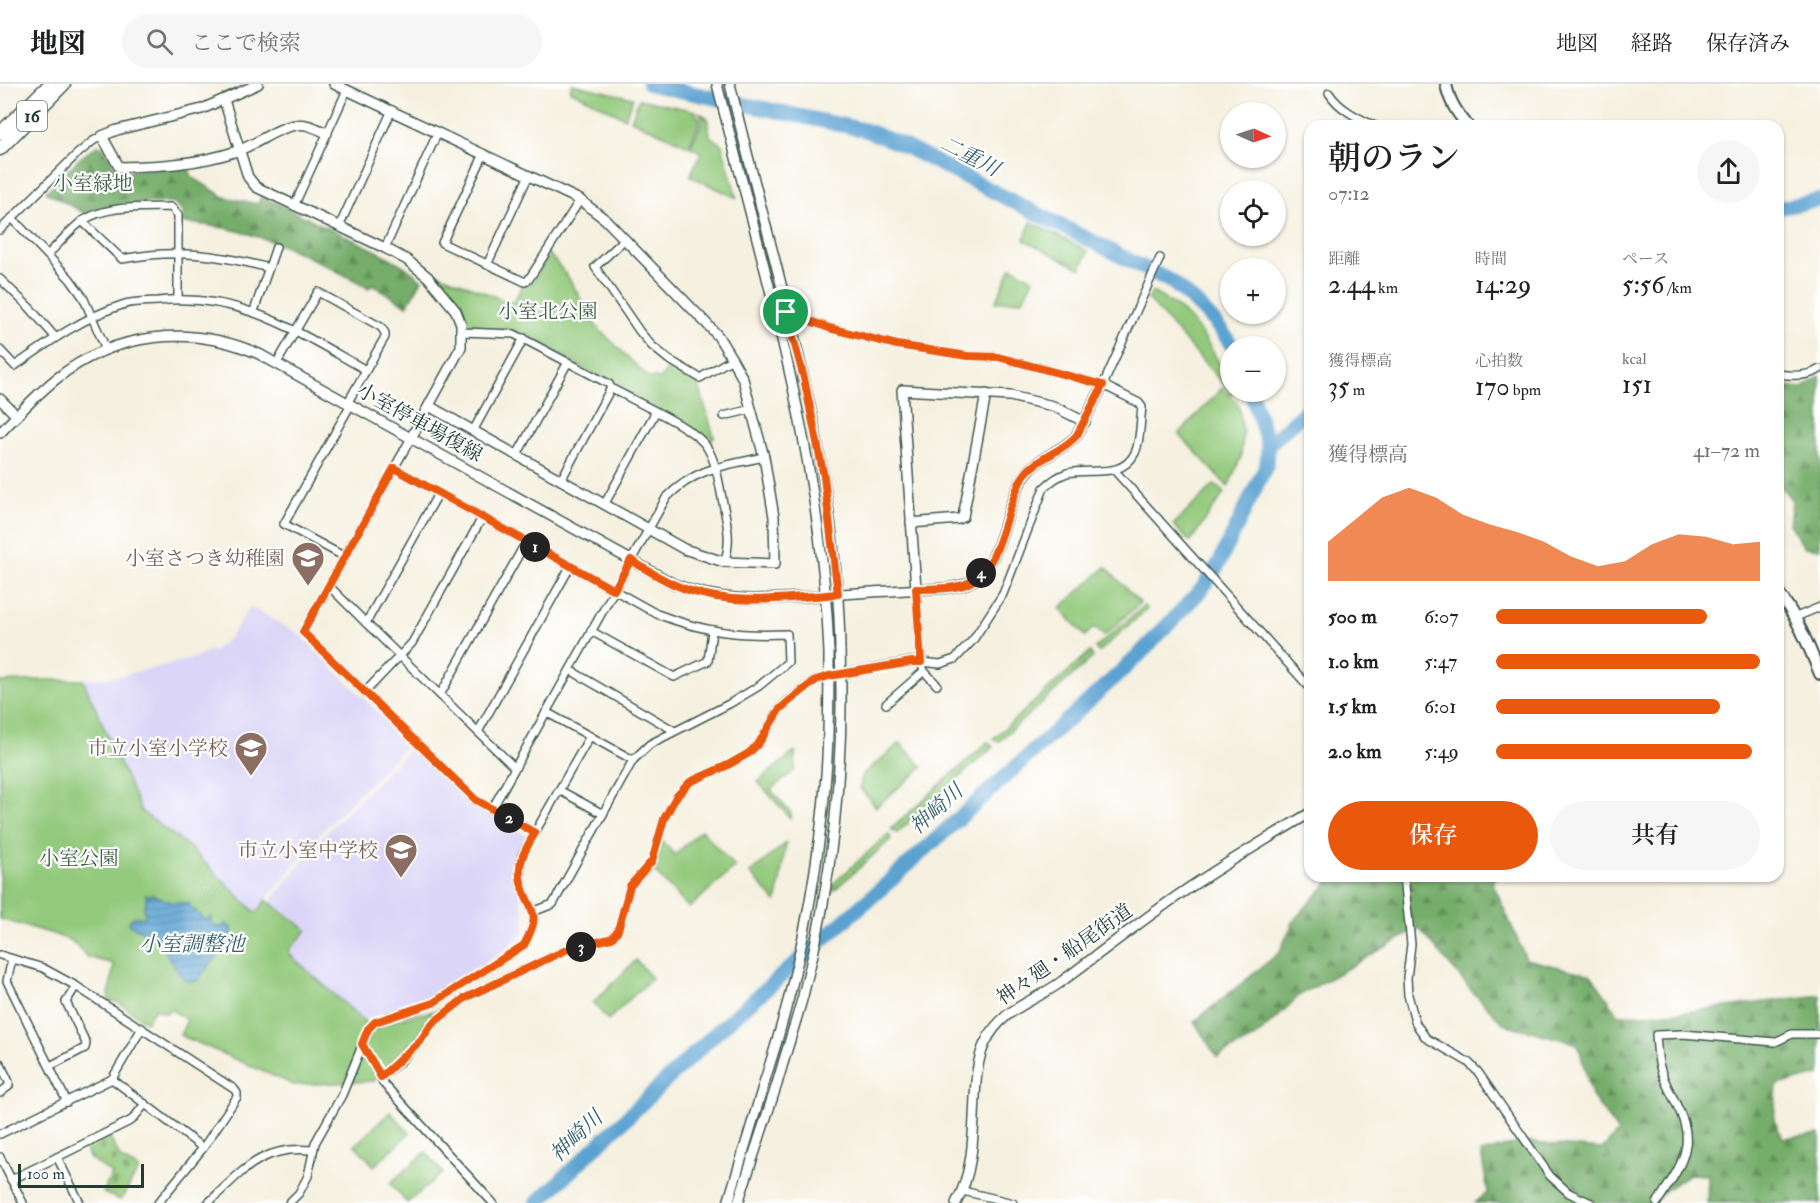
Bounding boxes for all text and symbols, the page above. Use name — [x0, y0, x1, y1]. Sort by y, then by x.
search box — [122, 14, 542, 68]
icon: search — [143, 25, 176, 58]
text: 地図 — [30, 27, 86, 62]
text: ここで検索 — [191, 29, 301, 57]
text: 地図 — [1556, 30, 1598, 57]
text: 経路 — [1631, 30, 1673, 57]
text: 保存済み — [1706, 30, 1790, 57]
road number: 16 — [17, 101, 47, 131]
north arrow — [1220, 102, 1286, 168]
map controls — [1220, 102, 1286, 402]
water label: 二重川 — [936, 130, 1006, 184]
text: 朝のラン — [1328, 138, 1460, 179]
button: share — [1697, 140, 1760, 203]
park label: 小室緑地 — [53, 171, 133, 196]
button: locate — [1220, 180, 1286, 246]
text: 07:12 — [1328, 181, 1370, 206]
text: 距離 — [1328, 249, 1360, 269]
text: 時間 — [1475, 249, 1507, 269]
text: ペース — [1622, 249, 1669, 269]
button: + — [1220, 258, 1286, 324]
text: 2.44 — [1328, 269, 1375, 301]
text: 14:29 — [1475, 269, 1531, 301]
text: 5:56 — [1622, 269, 1664, 301]
text: km — [1375, 278, 1398, 298]
text: /km — [1664, 278, 1692, 298]
pin — [760, 286, 811, 337]
icon: arrive — [769, 295, 802, 328]
park label: 小室北公園 — [498, 299, 598, 324]
button: − — [1220, 336, 1286, 402]
text: kcal — [1622, 349, 1647, 369]
text: 獲得標高 — [1328, 351, 1392, 371]
text: 心拍数 — [1475, 351, 1523, 371]
text: 151 — [1622, 369, 1652, 401]
text: 35 — [1328, 371, 1349, 403]
text: 170 — [1475, 371, 1509, 403]
street label: 小室停車場復線 — [352, 378, 487, 467]
text: m — [1349, 380, 1365, 400]
text: bpm — [1509, 380, 1541, 400]
text: 41–72 m — [1693, 438, 1760, 463]
text: 獲得標高 — [1328, 442, 1408, 467]
pin: 1 — [520, 532, 550, 562]
text: 1 — [532, 537, 538, 557]
school or university icon: 小室さつき幼稚園 — [290, 540, 326, 587]
place label: 小室さつき幼稚園 — [125, 546, 285, 571]
pin: 4 — [966, 558, 996, 588]
text: 4 — [977, 563, 985, 583]
text: 500 m — [1328, 604, 1377, 629]
text: 6:07 — [1424, 604, 1458, 629]
text: 1.0 km — [1328, 649, 1379, 674]
text: 5:47 — [1424, 649, 1457, 674]
text: 1.5 km — [1328, 694, 1377, 719]
text: 6:01 — [1424, 694, 1456, 719]
school or university icon: 市立小室小学校 — [233, 730, 269, 777]
place label: 市立小室小学校 — [88, 736, 228, 761]
text: 2.0 km — [1328, 739, 1382, 764]
text: 5:49 — [1424, 739, 1459, 764]
water label: 神崎川 — [904, 777, 970, 840]
button: 保存 — [1328, 801, 1538, 870]
button: 共有 — [1550, 801, 1760, 870]
pin: 2 — [494, 803, 524, 833]
text: 2 — [505, 808, 513, 828]
school or university icon: 市立小室中学校 — [383, 832, 419, 879]
place label: 市立小室中学校 — [238, 838, 378, 863]
park label: 小室公園 — [39, 846, 119, 871]
street label: 神々廻・船尾街道 — [992, 898, 1137, 1011]
water label: 小室調整池 — [140, 931, 246, 958]
pin: 3 — [566, 932, 596, 962]
text: 3 — [578, 937, 584, 957]
water label: 神崎川 — [544, 1103, 610, 1168]
scale bar — [18, 1161, 144, 1188]
text: 100 m — [27, 1164, 65, 1184]

